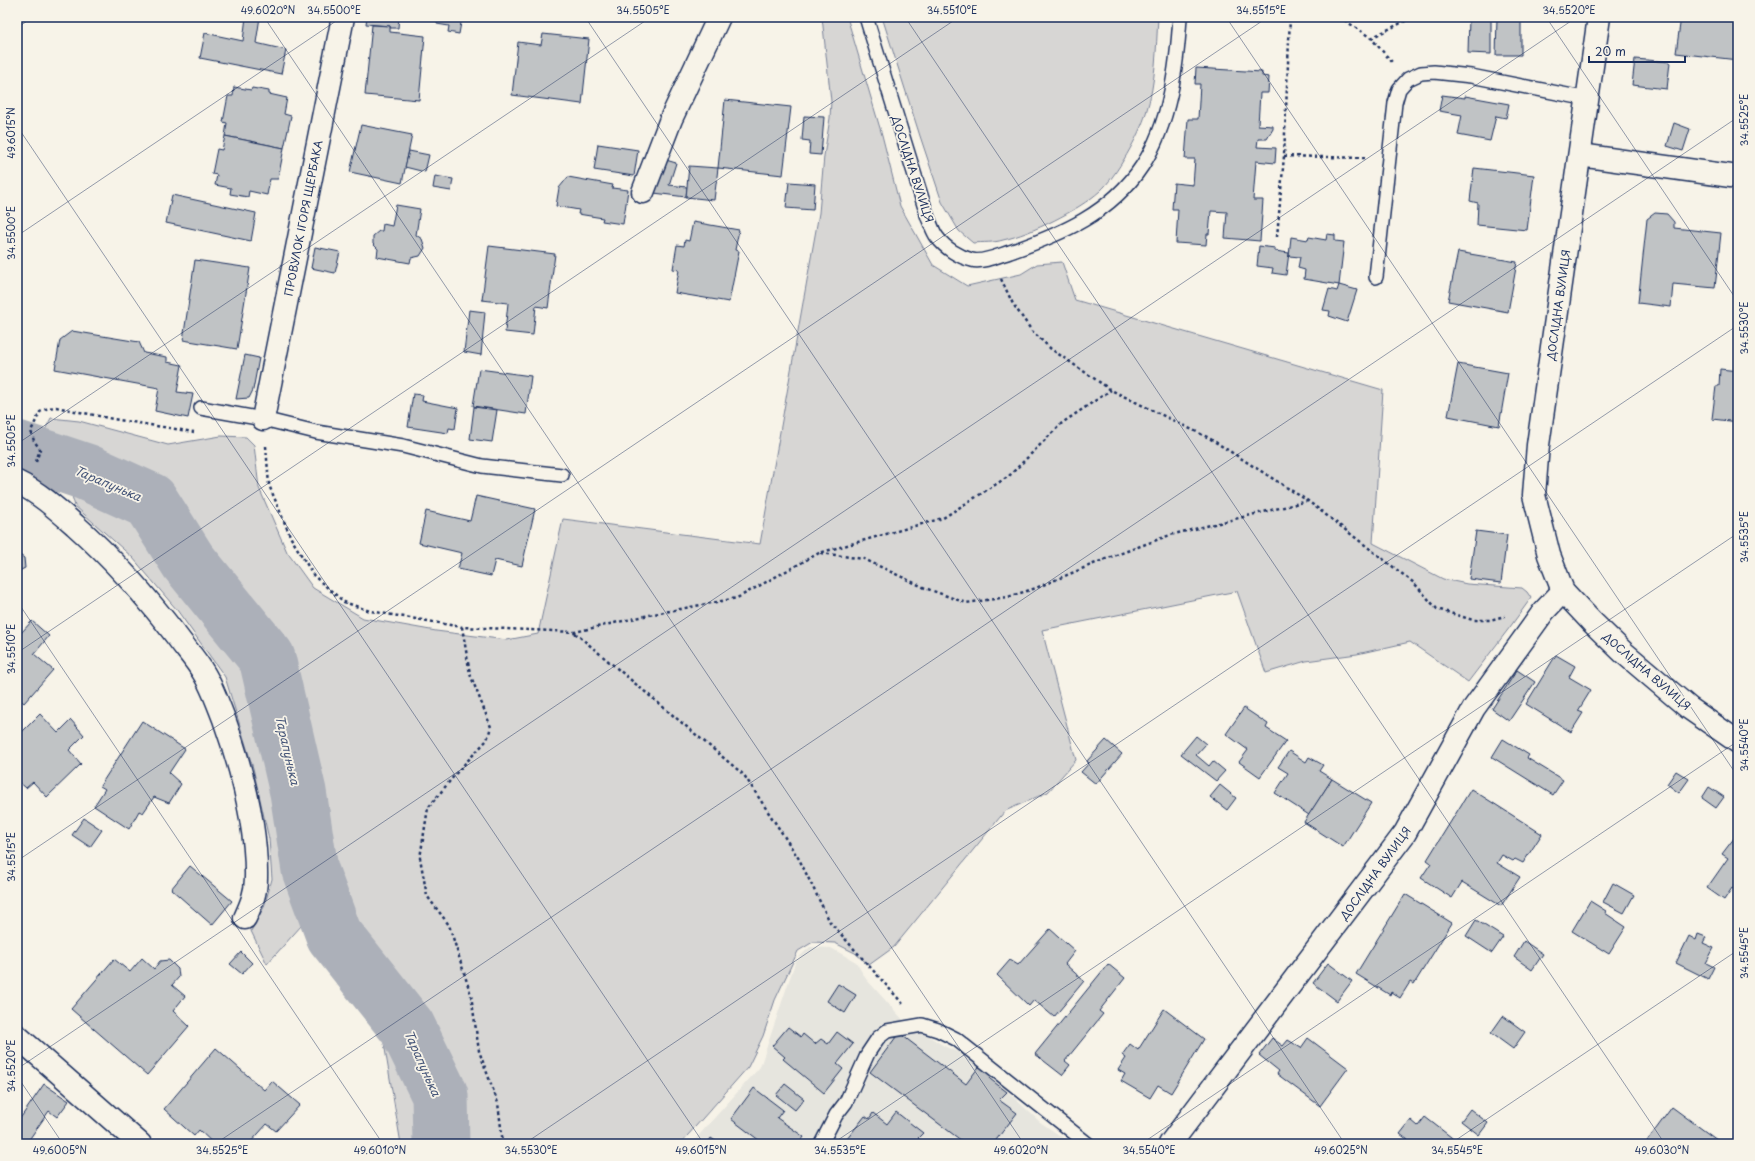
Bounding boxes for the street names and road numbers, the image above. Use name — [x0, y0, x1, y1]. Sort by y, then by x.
street label: ДОСЛІДНА ВУЛИЦЯ — [887, 112, 938, 225]
street label: ПРОВУЛОК ІГОРЯ ЩЕРБАКА — [280, 138, 326, 298]
street label: ДОСЛІДНА ВУЛИЦЯ — [1542, 249, 1574, 362]
street label: ДОСЛІДНА ВУЛИЦЯ — [1599, 627, 1695, 714]
street label: ДОСЛІДНА ВУЛИЦЯ — [1335, 823, 1415, 924]

